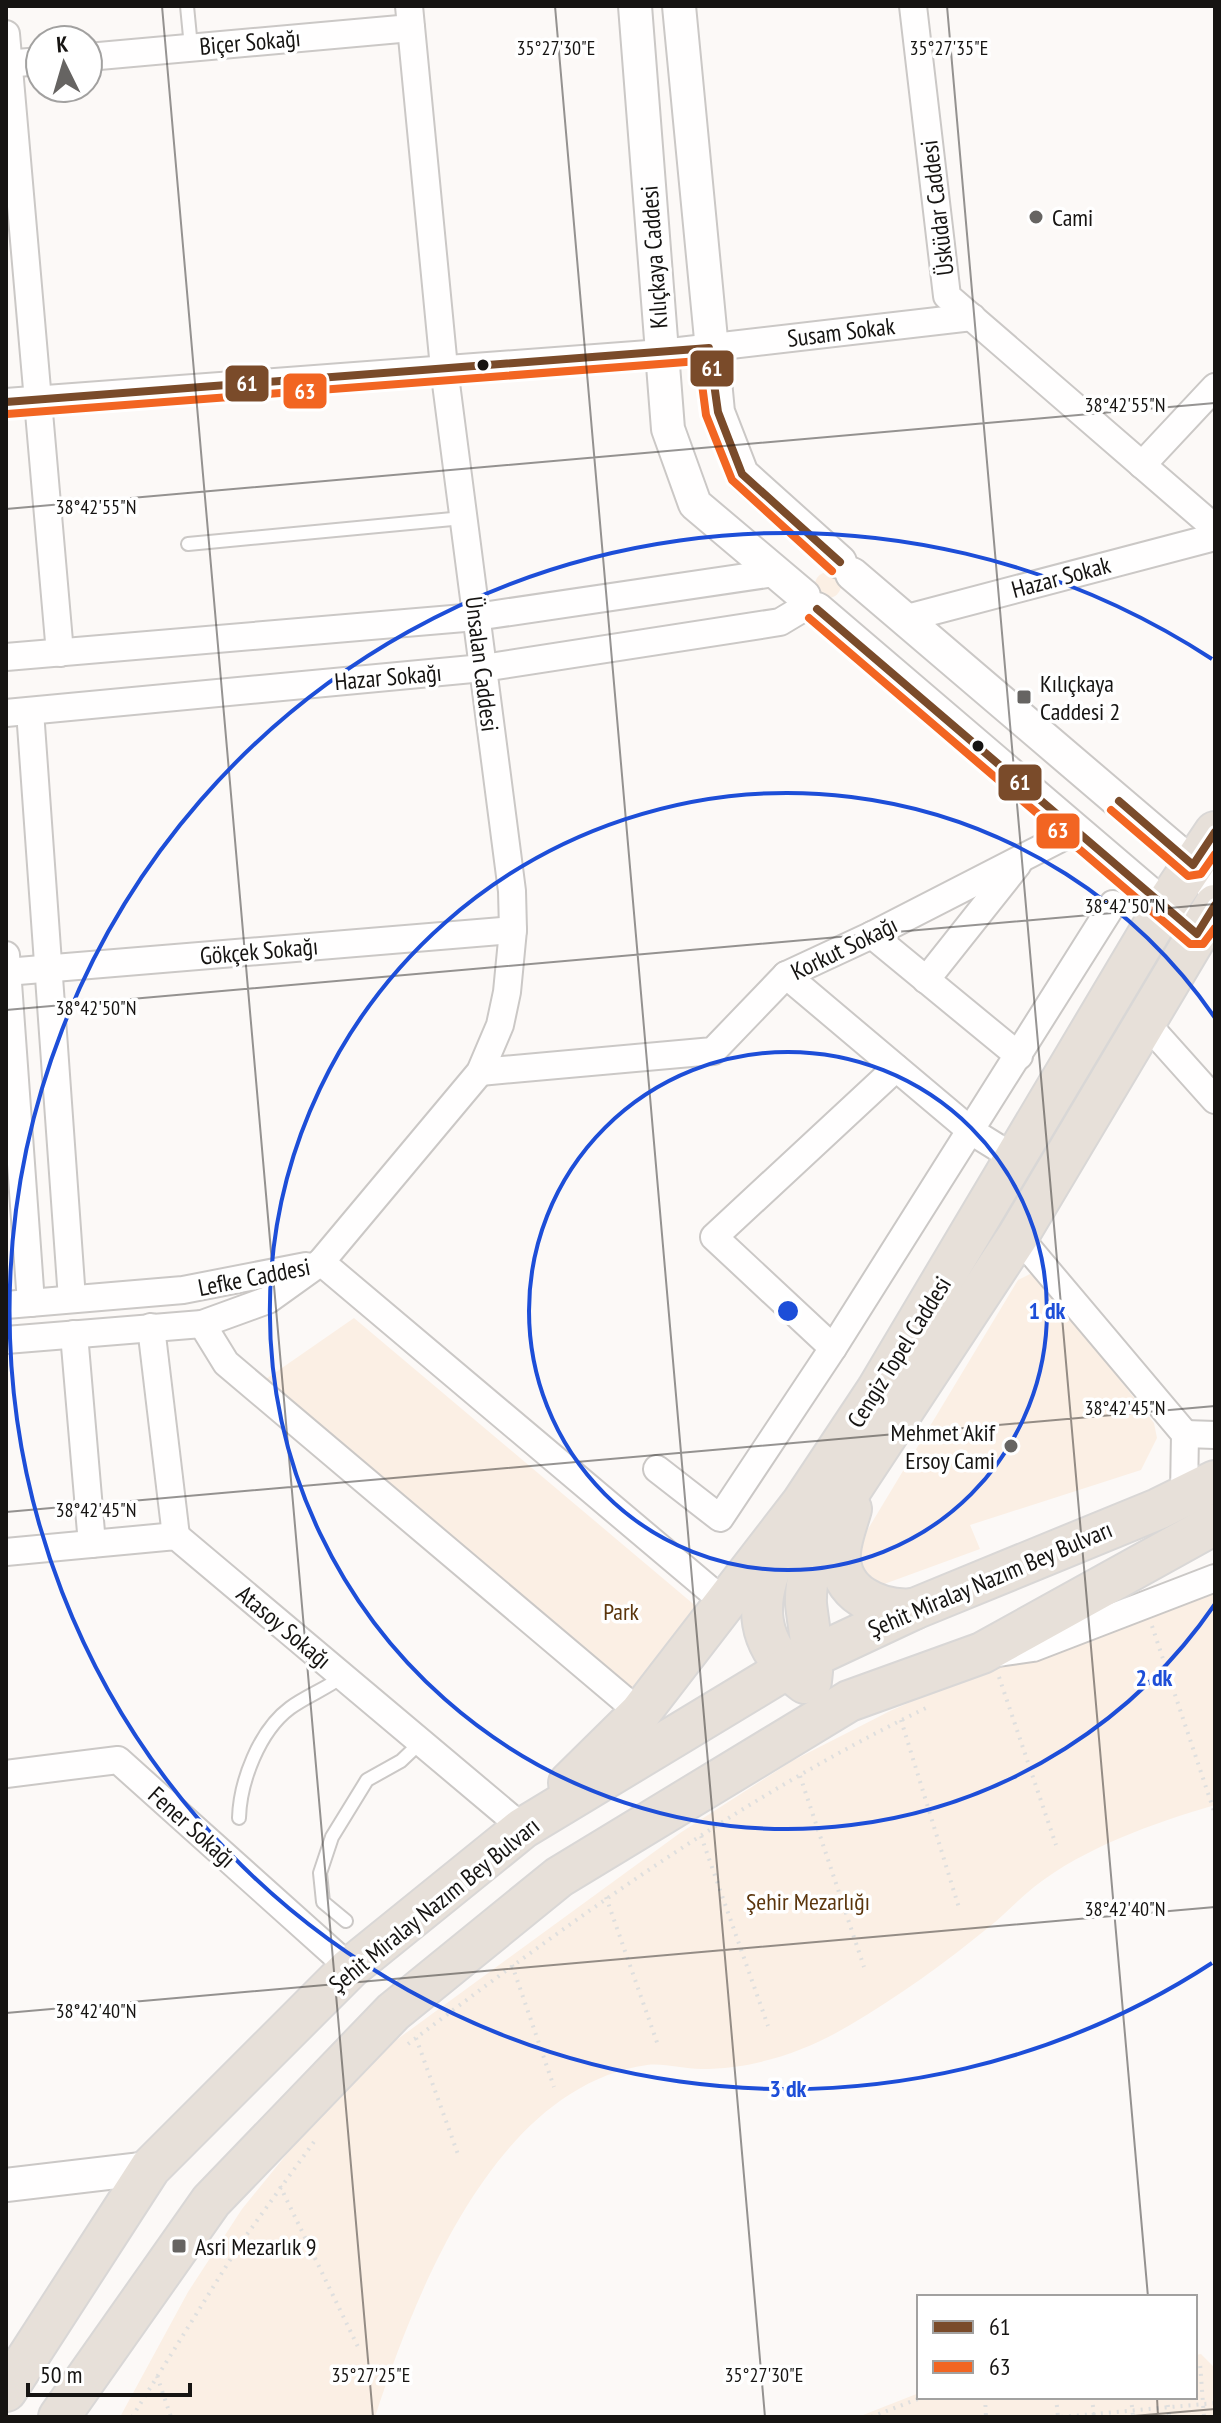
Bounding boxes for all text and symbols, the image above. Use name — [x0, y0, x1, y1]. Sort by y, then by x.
street label: Biçer Sokağı — [198, 22, 302, 62]
north arrow — [24, 24, 104, 104]
text: K — [55, 30, 70, 59]
text: 35°27'30"E — [517, 35, 595, 61]
text: 35°27'35"E — [910, 35, 988, 61]
street label: Üsküdar Caddesi — [913, 138, 961, 278]
street label: Kılıçkaya Caddesi — [634, 184, 674, 330]
place label: Cami — [1052, 202, 1093, 233]
marker: Cami — [1027, 208, 1045, 226]
street label: Susam Sokak — [786, 310, 897, 354]
line badge: 61 — [689, 349, 735, 388]
text: 61 — [701, 354, 723, 382]
unlabelled marker — [475, 357, 491, 373]
line badge: 61 — [224, 364, 270, 403]
text: 61 — [236, 369, 258, 397]
line badge: 63 — [282, 372, 328, 410]
text: 63 — [294, 377, 316, 405]
text: 38°42'55"N — [1085, 392, 1165, 418]
text: 38°42'55"N — [56, 494, 136, 520]
street label: Hazar Sokak — [1008, 549, 1115, 605]
street label: Ünsalan Caddesi — [458, 595, 506, 733]
street label: Hazar Sokağı — [333, 657, 443, 697]
place label: Kılıçkaya Caddesi 2 — [1040, 668, 1120, 727]
marker: Kılıçkaya Caddesi 2 — [1015, 688, 1033, 706]
unlabelled marker — [970, 738, 986, 754]
line badge: 61 — [997, 763, 1043, 802]
text: 61 — [1009, 768, 1031, 796]
line badge: 63 — [1035, 812, 1081, 850]
text: 63 — [1047, 816, 1069, 844]
text: 38°42'50"N — [1085, 893, 1165, 919]
street label: Korkut Sokağı — [786, 909, 902, 987]
street label: Gökçek Sokağı — [199, 930, 319, 972]
text: 38°42'50"N — [56, 995, 136, 1021]
street label: Lefke Caddesi — [195, 1251, 313, 1303]
street label: Cengiz Topel Caddesi — [840, 1271, 958, 1433]
text: 1 dk — [1029, 1295, 1066, 1326]
centre of rings — [774, 1297, 802, 1325]
text: 38°42'45"N — [1085, 1395, 1165, 1421]
place label: Mehmet Akif Ersoy Cami — [891, 1417, 996, 1476]
marker: Mehmet Akif Ersoy Cami — [1002, 1437, 1020, 1455]
text: 38°42'45"N — [56, 1497, 136, 1523]
street label: Şehit Miralay Nazım Bey Bulvarı — [863, 1514, 1117, 1644]
street label: Atasoy Sokağı — [230, 1578, 338, 1676]
park label: Park — [603, 1596, 640, 1627]
text: 2 dk — [1136, 1662, 1173, 1693]
street label: Fener Sokağı — [142, 1780, 242, 1874]
street label: Şehit Miralay Nazım Bey Bulvarı — [322, 1810, 546, 2000]
park label: Şehir Mezarlığı — [746, 1886, 870, 1917]
text: 38°42'40"N — [1085, 1896, 1165, 1922]
text: 38°42'40"N — [56, 1998, 136, 2024]
text: 3 dk — [770, 2073, 807, 2104]
place label: Asri Mezarlık 9 — [195, 2231, 317, 2262]
marker: Asri Mezarlık 9 — [170, 2237, 188, 2255]
legend — [917, 2295, 1197, 2399]
text: 61 — [989, 2311, 1011, 2342]
scale bar — [28, 2347, 190, 2397]
text: 63 — [989, 2351, 1011, 2382]
text: 50 m — [40, 2359, 82, 2390]
text: 35°27'25"E — [332, 2362, 410, 2388]
text: 35°27'30"E — [725, 2362, 803, 2388]

